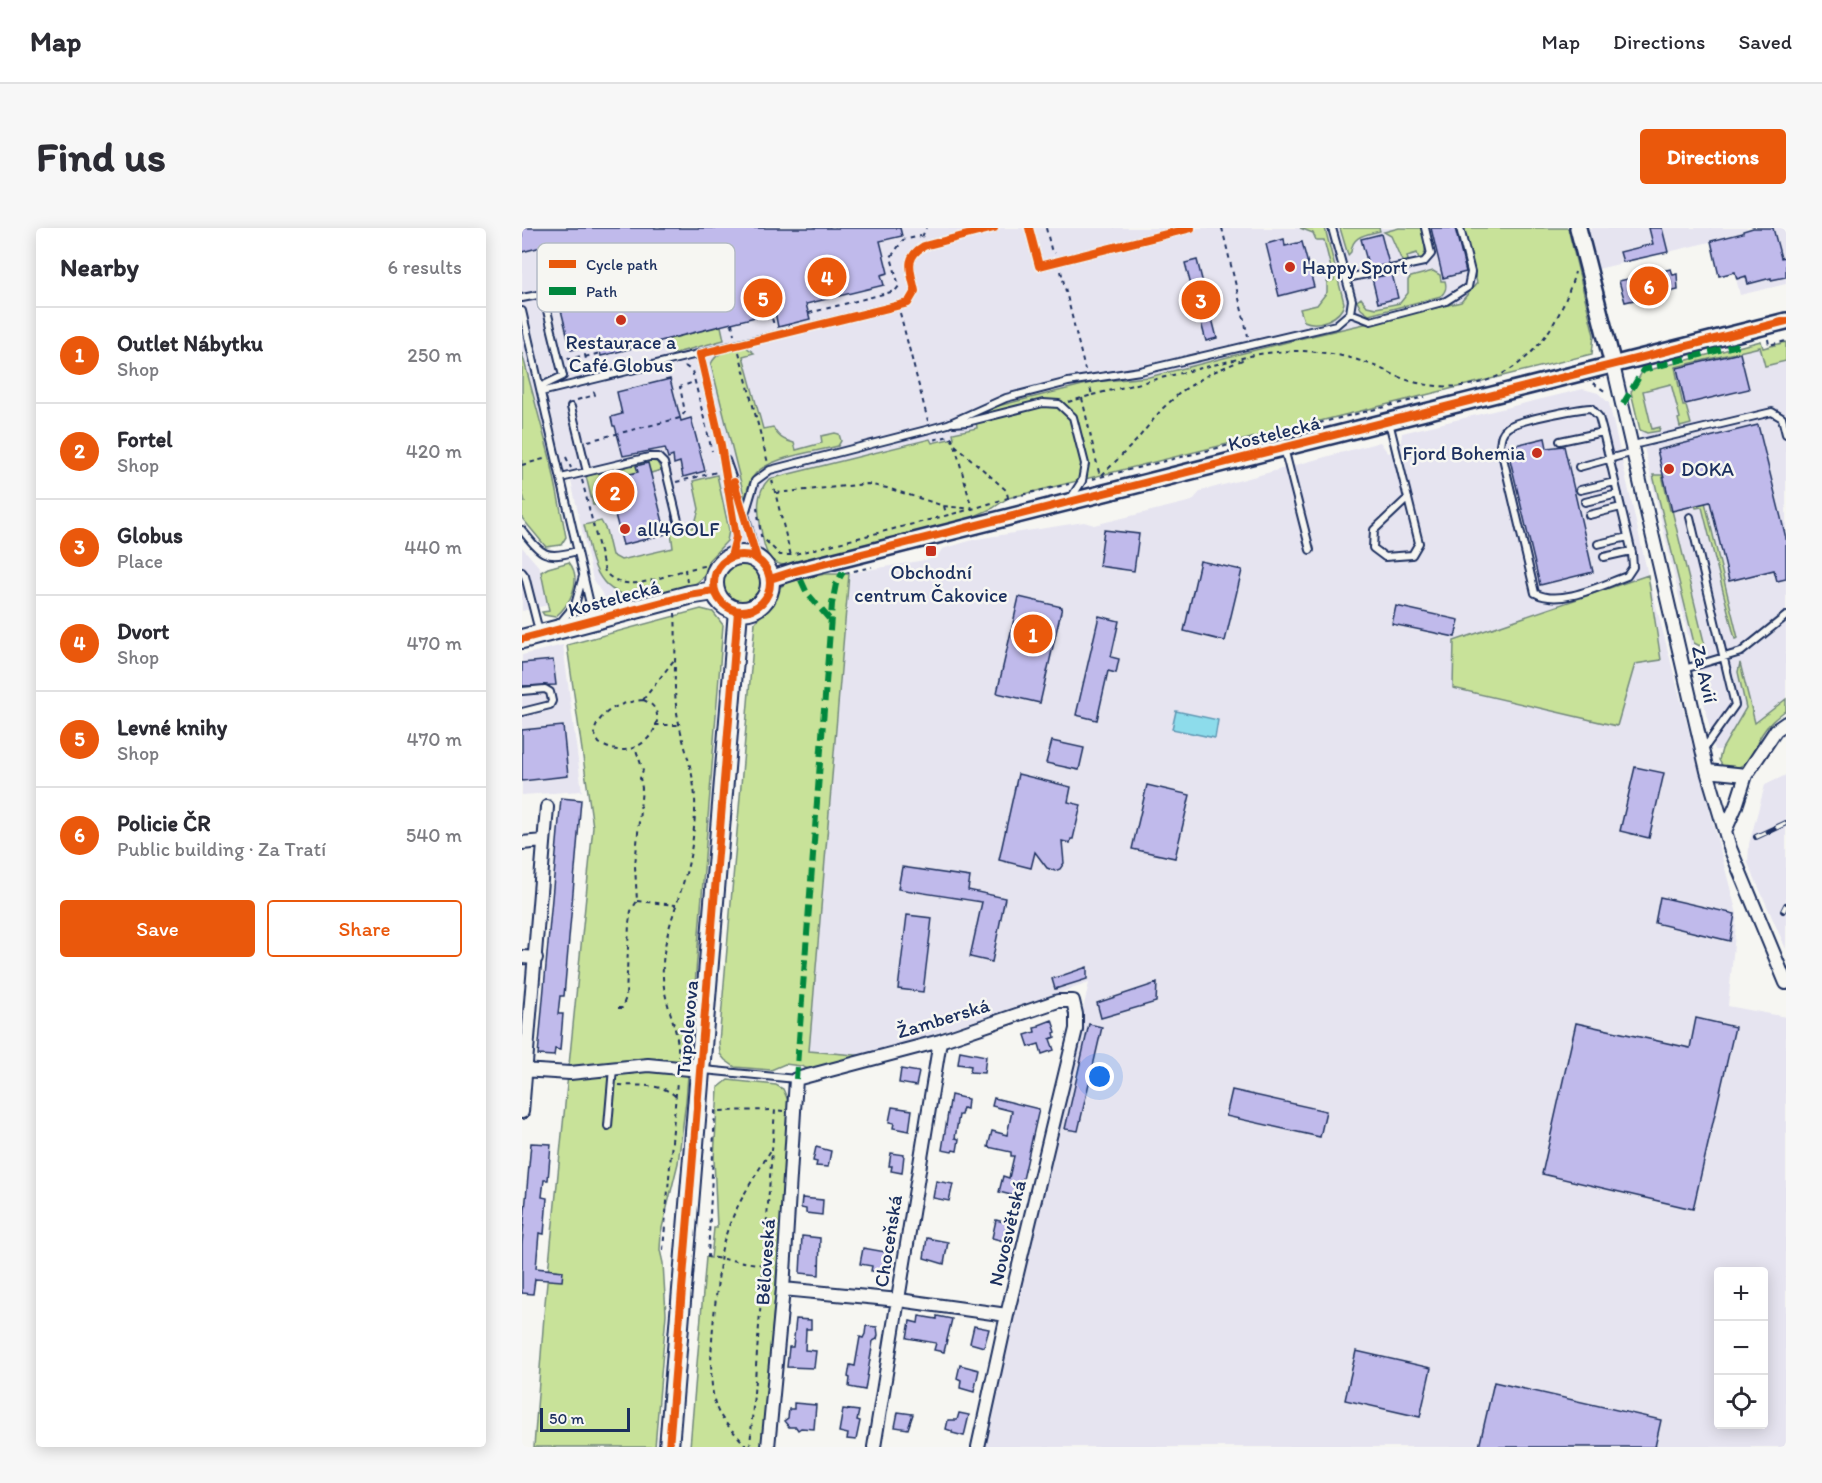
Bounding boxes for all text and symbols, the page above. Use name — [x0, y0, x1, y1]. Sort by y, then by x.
text: Map — [30, 24, 81, 58]
text: Map — [1542, 29, 1580, 54]
text: Directions — [1613, 29, 1705, 54]
text: Saved — [1738, 29, 1792, 54]
button: Directions — [1640, 129, 1786, 184]
text: Find us — [36, 131, 166, 182]
legend — [537, 243, 735, 312]
text: Nearby — [60, 251, 139, 283]
pin: 4 — [808, 254, 846, 300]
text: 6 results — [388, 255, 462, 279]
text: Cycle path — [586, 255, 658, 274]
place label: Happy Sport — [1302, 255, 1408, 279]
marker: Happy Sport — [1283, 260, 1297, 274]
pin: 6 — [1630, 264, 1668, 308]
pin: 5 — [744, 276, 782, 320]
pin: 3 — [1182, 278, 1220, 322]
text: Path — [586, 282, 617, 301]
marker: Restaurace a Café Globus — [614, 313, 628, 327]
text: Outlet Nábytku — [117, 330, 263, 357]
place label: Restaurace a Café Globus — [566, 330, 677, 377]
text: 1 — [75, 343, 84, 367]
text: 250 m — [407, 343, 462, 367]
text: Shop — [117, 357, 159, 381]
street label: Kostelecká — [1225, 410, 1323, 456]
text: Fortel — [117, 426, 172, 453]
text: 2 — [74, 439, 85, 463]
text: 420 m — [406, 439, 462, 463]
place label: Fjord Bohemia — [1402, 441, 1525, 465]
marker: Fjord Bohemia — [1530, 446, 1544, 460]
text: Shop — [117, 453, 159, 477]
place label: DOKA — [1681, 457, 1734, 481]
marker: DOKA — [1662, 462, 1676, 476]
pin: 2 — [596, 470, 634, 514]
place label: all4GOLF — [637, 517, 720, 541]
text: Globus — [117, 522, 183, 549]
marker: all4GOLF — [618, 522, 632, 536]
text: 3 — [74, 535, 85, 559]
text: 440 m — [404, 535, 462, 559]
marker: Obchodní centrum Čakovice — [924, 544, 938, 558]
text: Place — [117, 549, 163, 573]
place label: Obchodní centrum Čakovice — [854, 560, 1008, 607]
street label: Kostelecká — [565, 574, 663, 622]
pin: 1 — [1014, 612, 1052, 656]
text: Dvort — [117, 618, 169, 645]
text: 4 — [73, 631, 86, 655]
text: 470 m — [406, 631, 462, 655]
street label: Za Avií — [1687, 643, 1723, 705]
text: Shop — [117, 645, 159, 669]
text: Levné knihy — [117, 714, 227, 741]
text: 5 — [74, 727, 85, 751]
text: 470 m — [406, 727, 462, 751]
text: Shop — [117, 741, 159, 765]
text: Policie ČR — [117, 810, 211, 837]
text: 6 — [74, 823, 85, 847]
text: 540 m — [406, 823, 462, 847]
text: Public building · Za Tratí — [117, 837, 326, 861]
button: Save — [60, 900, 255, 957]
button: Share — [267, 900, 462, 957]
street label: Tupolevova — [671, 979, 703, 1077]
street label: Žamberská — [894, 992, 993, 1044]
your location — [1085, 1062, 1114, 1091]
street label: Novosvětská — [983, 1177, 1031, 1288]
street label: Choceňská — [869, 1192, 907, 1289]
street label: Běloveská — [750, 1217, 780, 1306]
map controls — [1714, 1267, 1768, 1429]
button: + — [1714, 1267, 1768, 1321]
button: − — [1714, 1321, 1768, 1375]
button: locate — [1714, 1375, 1768, 1429]
scale bar — [540, 1405, 630, 1432]
text: 50 m — [549, 1409, 584, 1428]

